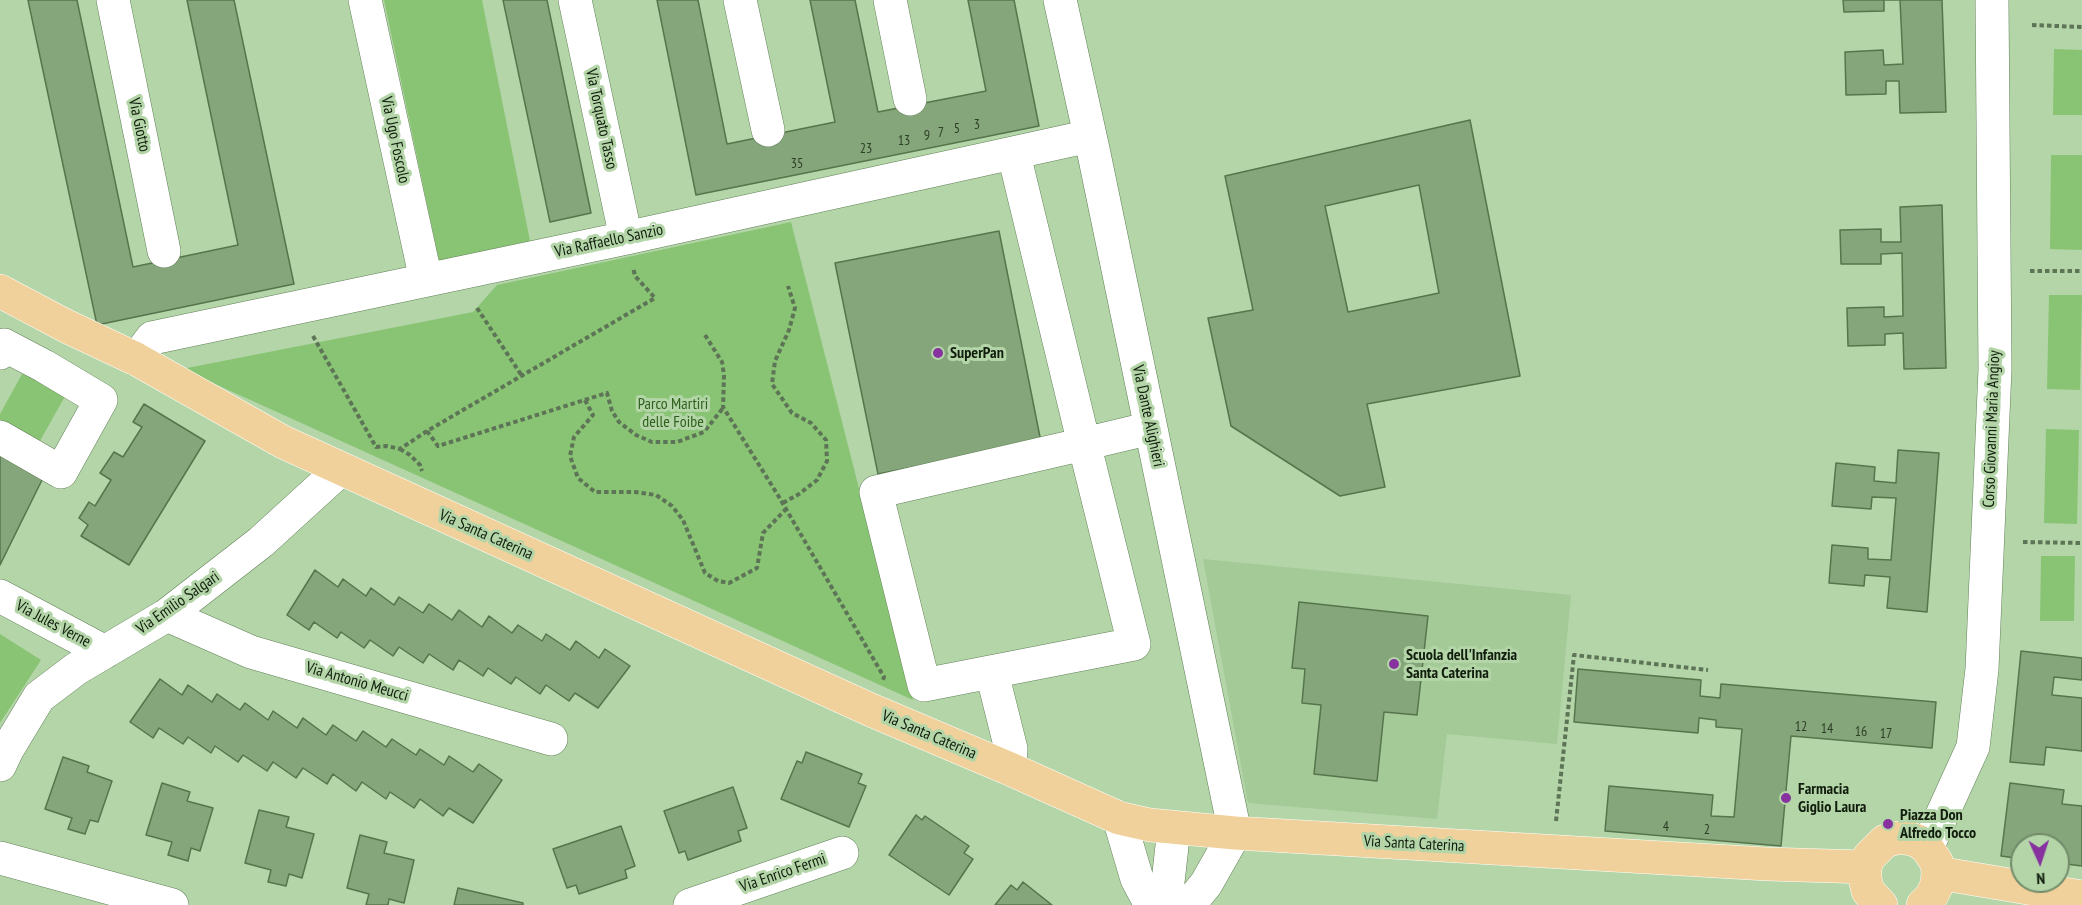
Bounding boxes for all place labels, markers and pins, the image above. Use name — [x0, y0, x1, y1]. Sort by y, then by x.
place label: SuperPan — [950, 343, 1004, 363]
marker: SuperPan — [931, 346, 945, 360]
place label: Scuola dell'Infanzia Santa Caterina — [1406, 645, 1517, 683]
marker: Scuola dell'Infanzia Santa Caterina — [1387, 657, 1401, 671]
place label: Farmacia Giglio Laura — [1798, 779, 1866, 817]
marker: Farmacia Giglio Laura — [1779, 791, 1793, 805]
place label: Piazza Don Alfredo Tocco — [1900, 805, 1976, 843]
marker: Piazza Don Alfredo Tocco — [1881, 817, 1895, 831]

